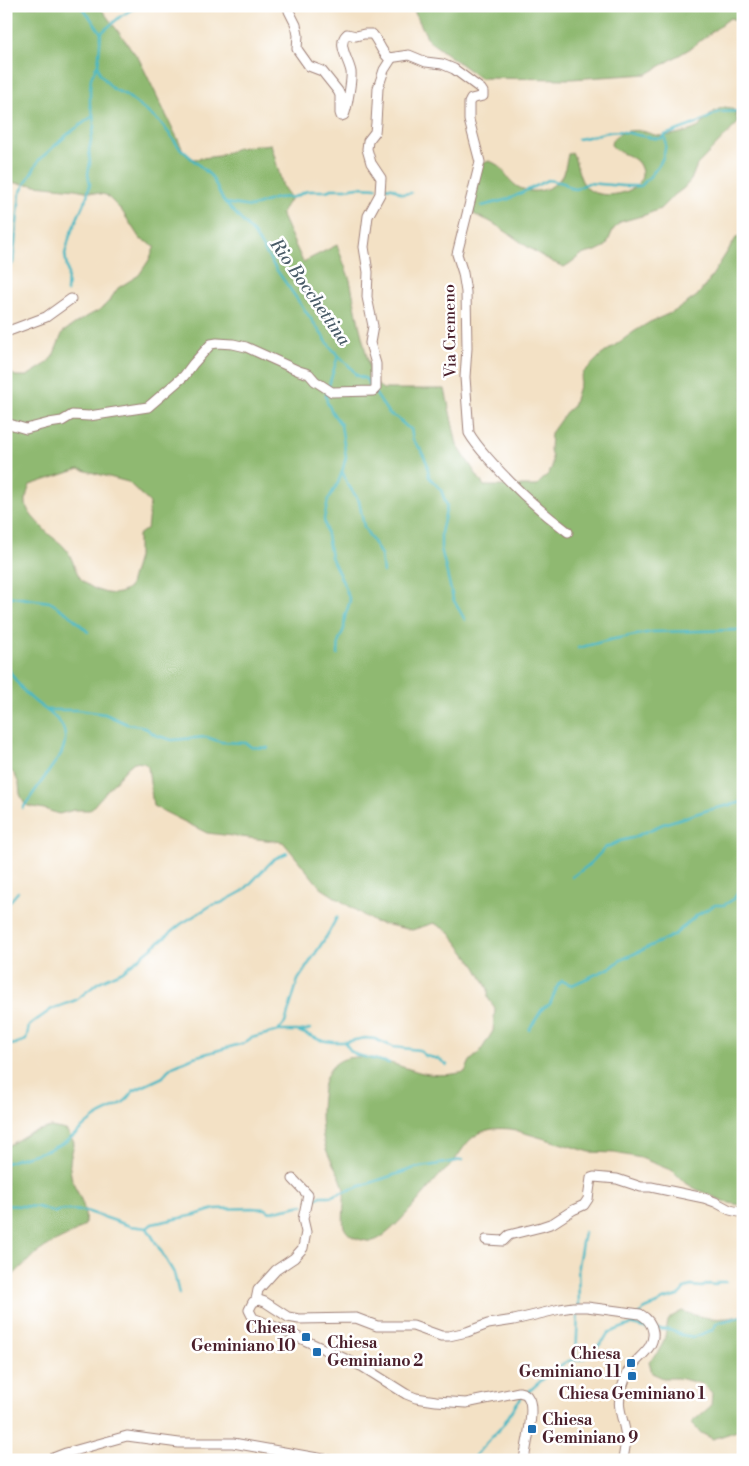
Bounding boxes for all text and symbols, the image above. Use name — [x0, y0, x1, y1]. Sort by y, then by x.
water label: Rio Bocchettina — [264, 233, 356, 351]
street label: Via Cremeno — [439, 284, 461, 379]
place label: Chiesa Geminiano 10 — [191, 1318, 296, 1356]
marker: Chiesa Geminiano 10 — [300, 1331, 312, 1343]
place label: Chiesa Geminiano 2 — [327, 1333, 423, 1371]
place label: Chiesa Geminiano 11 — [519, 1344, 621, 1382]
marker: Chiesa Geminiano 2 — [311, 1346, 323, 1358]
marker: Chiesa Geminiano 11 — [625, 1357, 637, 1369]
marker: Chiesa Geminiano 1 — [626, 1370, 638, 1382]
place label: Chiesa Geminiano 1 — [558, 1384, 706, 1404]
place label: Chiesa Geminiano 9 — [542, 1410, 638, 1448]
marker: Chiesa Geminiano 9 — [526, 1423, 538, 1435]

